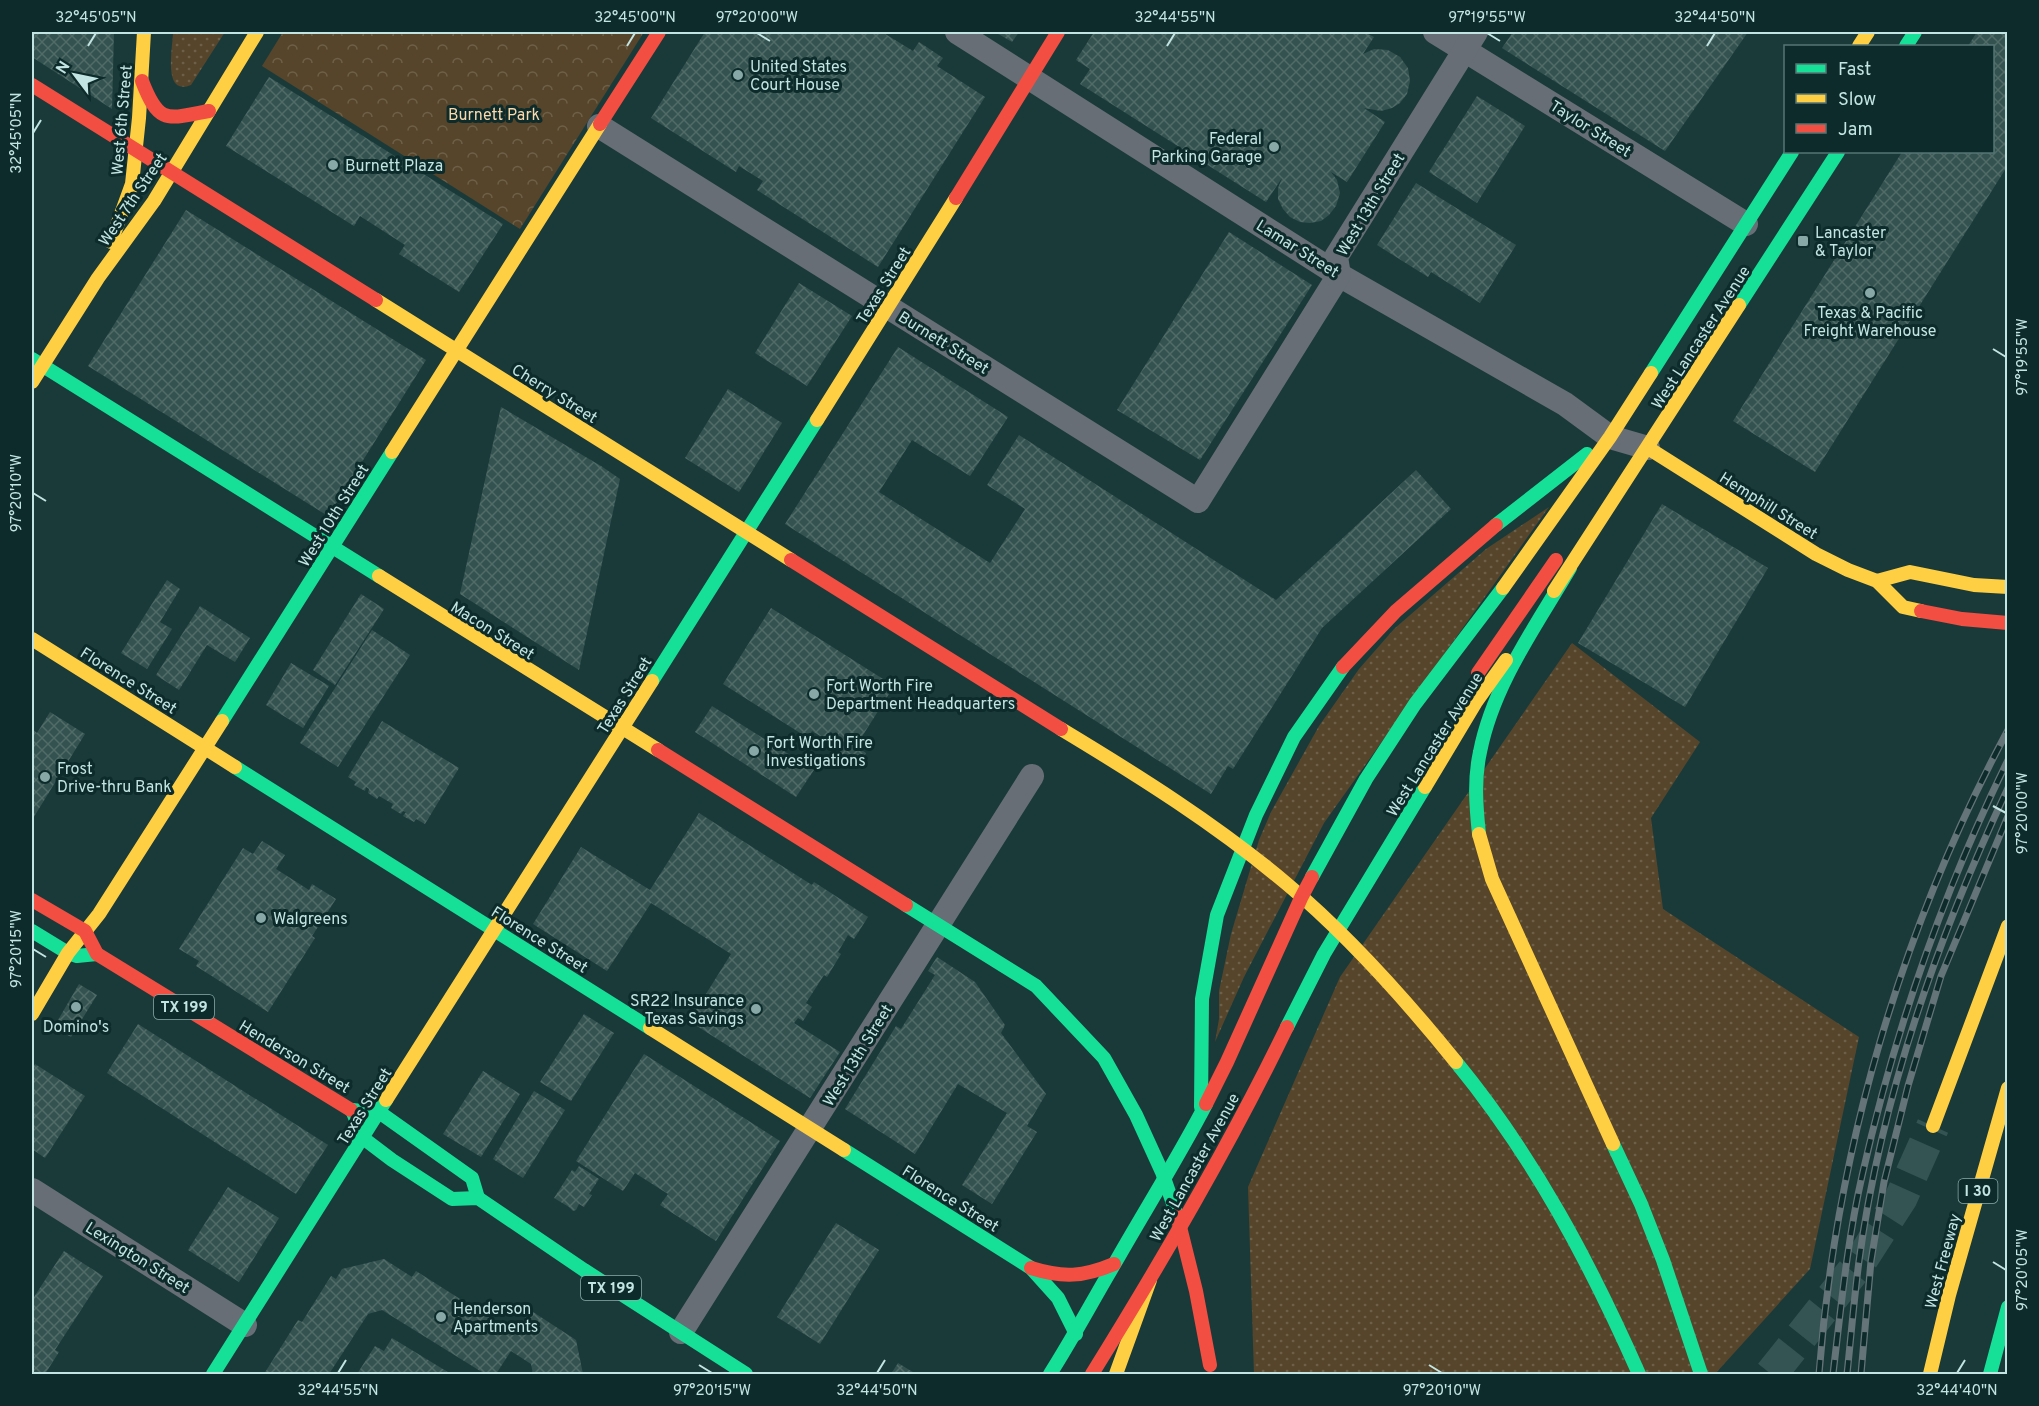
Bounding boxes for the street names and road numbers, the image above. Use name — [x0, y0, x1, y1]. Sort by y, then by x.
street label: West 6th Street — [108, 64, 138, 176]
street label: Taylor Street — [1546, 97, 1634, 163]
street label: West 7th Street — [95, 150, 172, 251]
street label: West 13th Street — [1333, 150, 1410, 260]
street label: Lamar Street — [1252, 216, 1342, 283]
street label: Texas Street — [853, 244, 916, 329]
street label: West Lancaster Avenue — [1648, 263, 1755, 413]
street label: Burnett Street — [894, 308, 992, 380]
street label: Cherry Street — [507, 360, 600, 429]
street label: West 10th Street — [295, 461, 374, 571]
street label: Hemphill Street — [1715, 469, 1821, 545]
street label: Macon Street — [446, 598, 537, 665]
street label: Florence Street — [76, 644, 180, 719]
street label: Texas Street — [594, 654, 657, 739]
street label: West Lancaster Avenue — [1383, 669, 1488, 821]
street label: Florence Street — [487, 903, 591, 978]
road number: TX 199 — [154, 995, 214, 1019]
street label: West 13th Street — [819, 1001, 898, 1111]
street label: Henderson Street — [235, 1017, 353, 1099]
street label: Texas Street — [334, 1065, 397, 1150]
street label: West Lancaster Avenue — [1147, 1090, 1245, 1246]
street label: Florence Street — [898, 1162, 1002, 1237]
road number: I 30 — [1958, 1179, 1998, 1203]
street label: West Freeway — [1922, 1212, 1966, 1311]
street label: Lexington Street — [81, 1219, 193, 1299]
road number: TX 199 — [581, 1276, 641, 1300]

